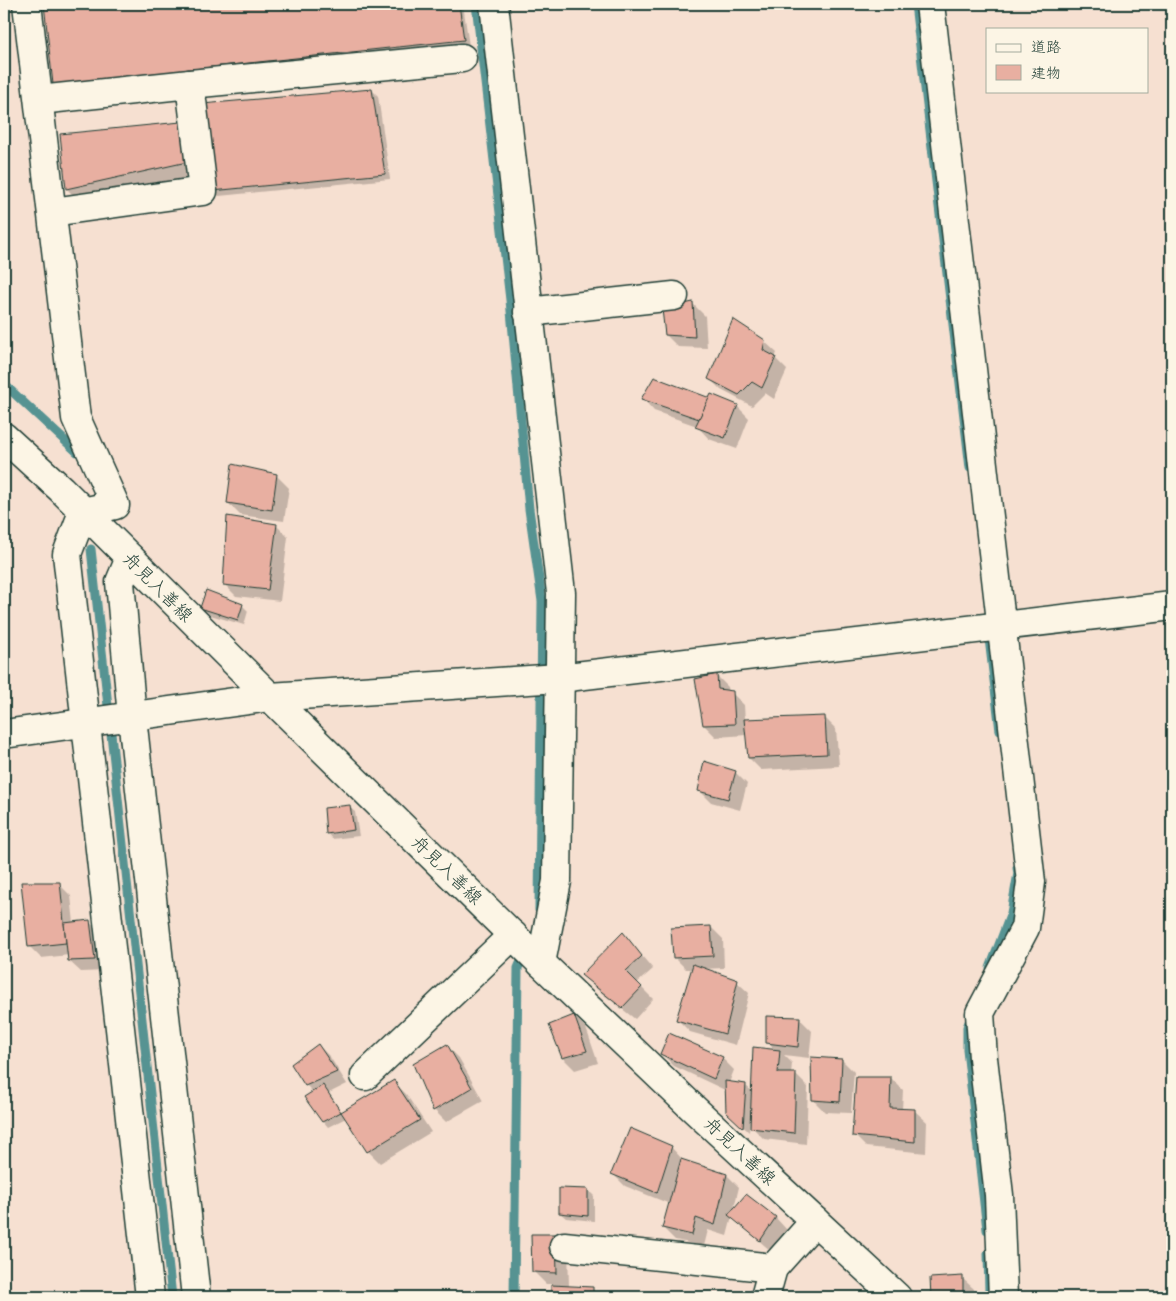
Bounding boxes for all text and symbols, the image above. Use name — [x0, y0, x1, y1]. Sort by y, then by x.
legend — [986, 28, 1148, 92]
text: 道路 — [1031, 34, 1061, 57]
text: 建物 — [1031, 60, 1061, 83]
street label: 舟見入善線 — [118, 545, 200, 627]
street label: 舟見入善線 — [406, 828, 490, 910]
street label: 舟見入善線 — [699, 1109, 783, 1190]

